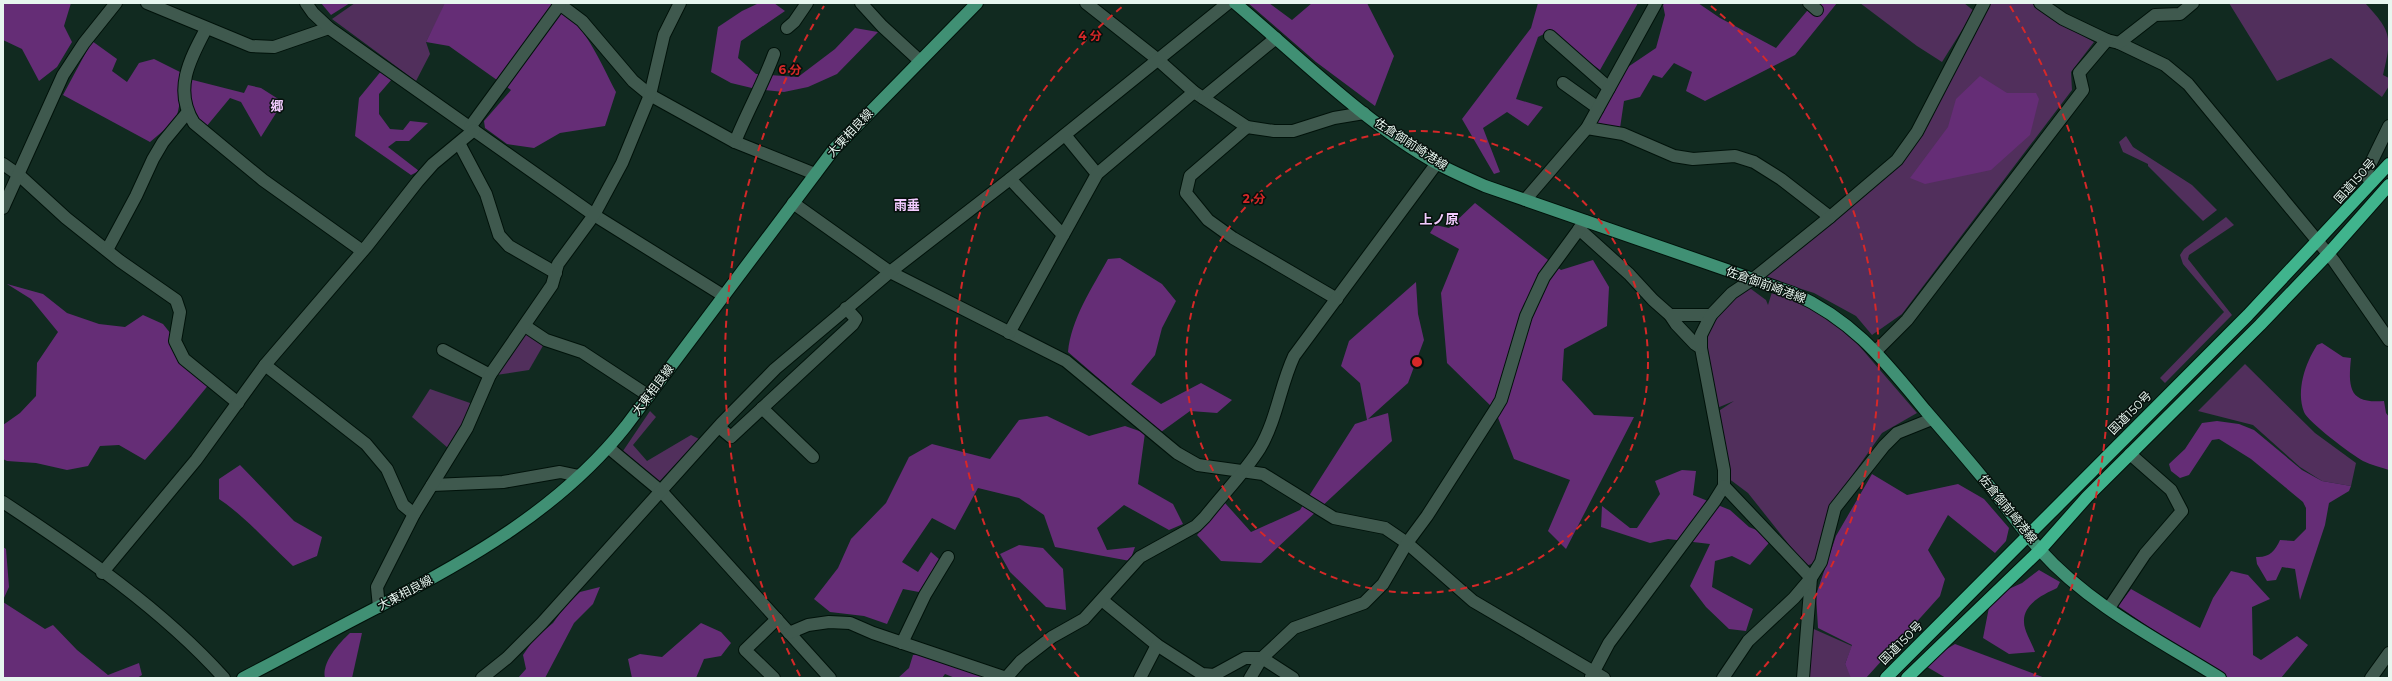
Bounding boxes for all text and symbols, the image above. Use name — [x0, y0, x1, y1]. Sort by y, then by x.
text: 4 分 — [1078, 28, 1102, 43]
text: 6 分 — [778, 62, 802, 77]
district label: 郷 — [270, 98, 284, 114]
street label: 大東相良線 — [824, 106, 876, 160]
street label: 佐倉御前崎港線 — [1372, 114, 1451, 173]
street label: 国道150号 — [2331, 155, 2379, 206]
text: 2 分 — [1243, 191, 1265, 206]
district label: 雨垂 — [894, 197, 920, 213]
district label: 上ノ原 — [1419, 211, 1459, 227]
street label: 佐倉御前崎港線 — [1724, 263, 1808, 306]
centre of rings — [1410, 355, 1424, 369]
street label: 大東相良線 — [629, 361, 677, 418]
street label: 国道150号 — [2105, 388, 2154, 437]
street label: 佐倉御前崎港線 — [1976, 471, 2041, 546]
street label: 大東相良線 — [375, 572, 435, 613]
street label: 国道150号 — [1876, 618, 1925, 667]

